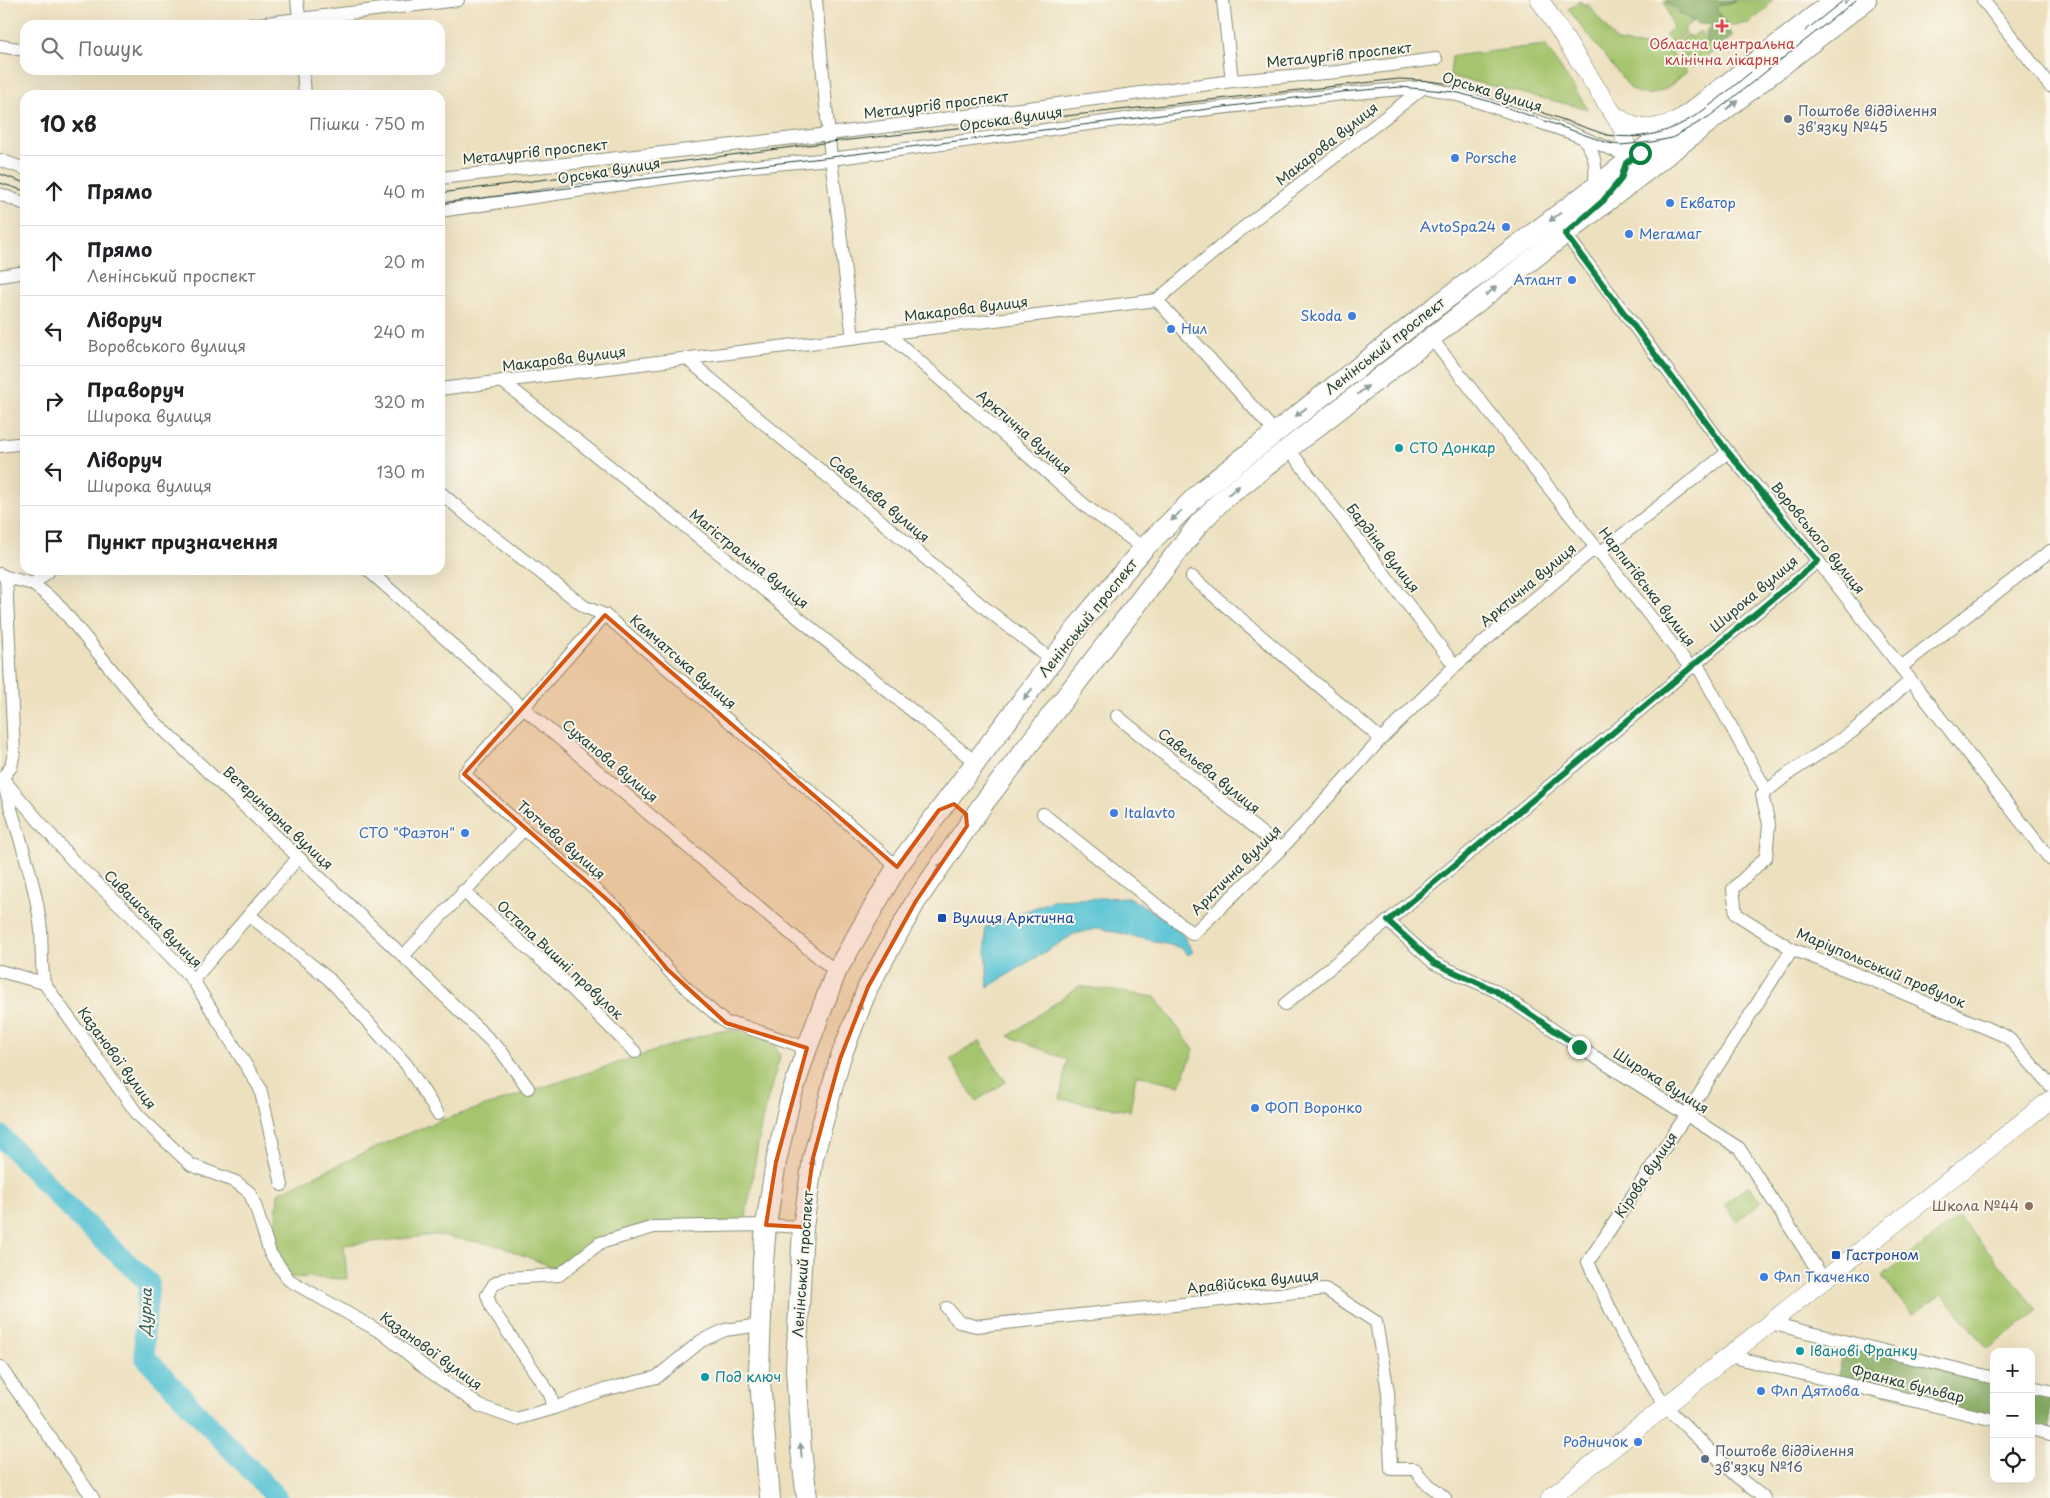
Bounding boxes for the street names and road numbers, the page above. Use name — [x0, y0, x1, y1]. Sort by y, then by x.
street label: Металургів проспект — [1265, 36, 1413, 73]
street label: Орська вулиця — [1439, 66, 1545, 117]
street label: Металургів проспект — [862, 85, 1010, 124]
street label: Макарова вулиця — [1271, 97, 1382, 190]
street label: Орська вулиця — [958, 101, 1064, 136]
street label: Металургів проспект — [461, 133, 609, 170]
street label: Орська вулиця — [556, 152, 662, 189]
street label: Макарова вулиця — [903, 290, 1029, 327]
street label: Ленінський проспект — [1320, 292, 1449, 399]
street label: Макарова вулиця — [501, 340, 627, 377]
street label: Арктична вулиця — [972, 384, 1077, 479]
street label: Савельєва вулиця — [824, 450, 934, 547]
street label: Воровського вулиця — [1766, 477, 1870, 598]
street label: Бардіна вулиця — [1342, 499, 1425, 597]
street label: Магістральна вулиця — [685, 504, 814, 613]
street label: Нарпитівська вулиця — [1594, 522, 1701, 651]
street label: Арктична вулиця — [1475, 538, 1580, 631]
street label: Широка вулиця — [1705, 550, 1802, 637]
street label: Ленінський проспект — [1033, 554, 1142, 681]
street label: Камчатська вулиця — [626, 609, 741, 714]
street label: Суханова вулиця — [558, 714, 663, 807]
street label: Савельєва вулиця — [1154, 723, 1265, 818]
street label: Ветеринарна вулиця — [219, 761, 338, 874]
street label: Тютчева вулиця — [512, 795, 610, 884]
street label: Арктична вулиця — [1186, 820, 1286, 920]
street label: Сивашська вулиця — [100, 865, 207, 972]
street label: Остапа Вишні провулок — [492, 895, 629, 1024]
street label: Маріупольський провулок — [1793, 922, 1970, 1013]
street label: Казанової вулиця — [73, 1002, 162, 1113]
street label: Широка вулиця — [1609, 1043, 1713, 1118]
street label: Кірова вулиця — [1609, 1127, 1682, 1222]
street label: Ленінський проспект — [787, 1190, 818, 1338]
street label: Аравійська вулиця — [1186, 1264, 1320, 1299]
street label: Казанової вулиця — [376, 1306, 487, 1395]
street label: Франка бульвар — [1849, 1359, 1967, 1408]

